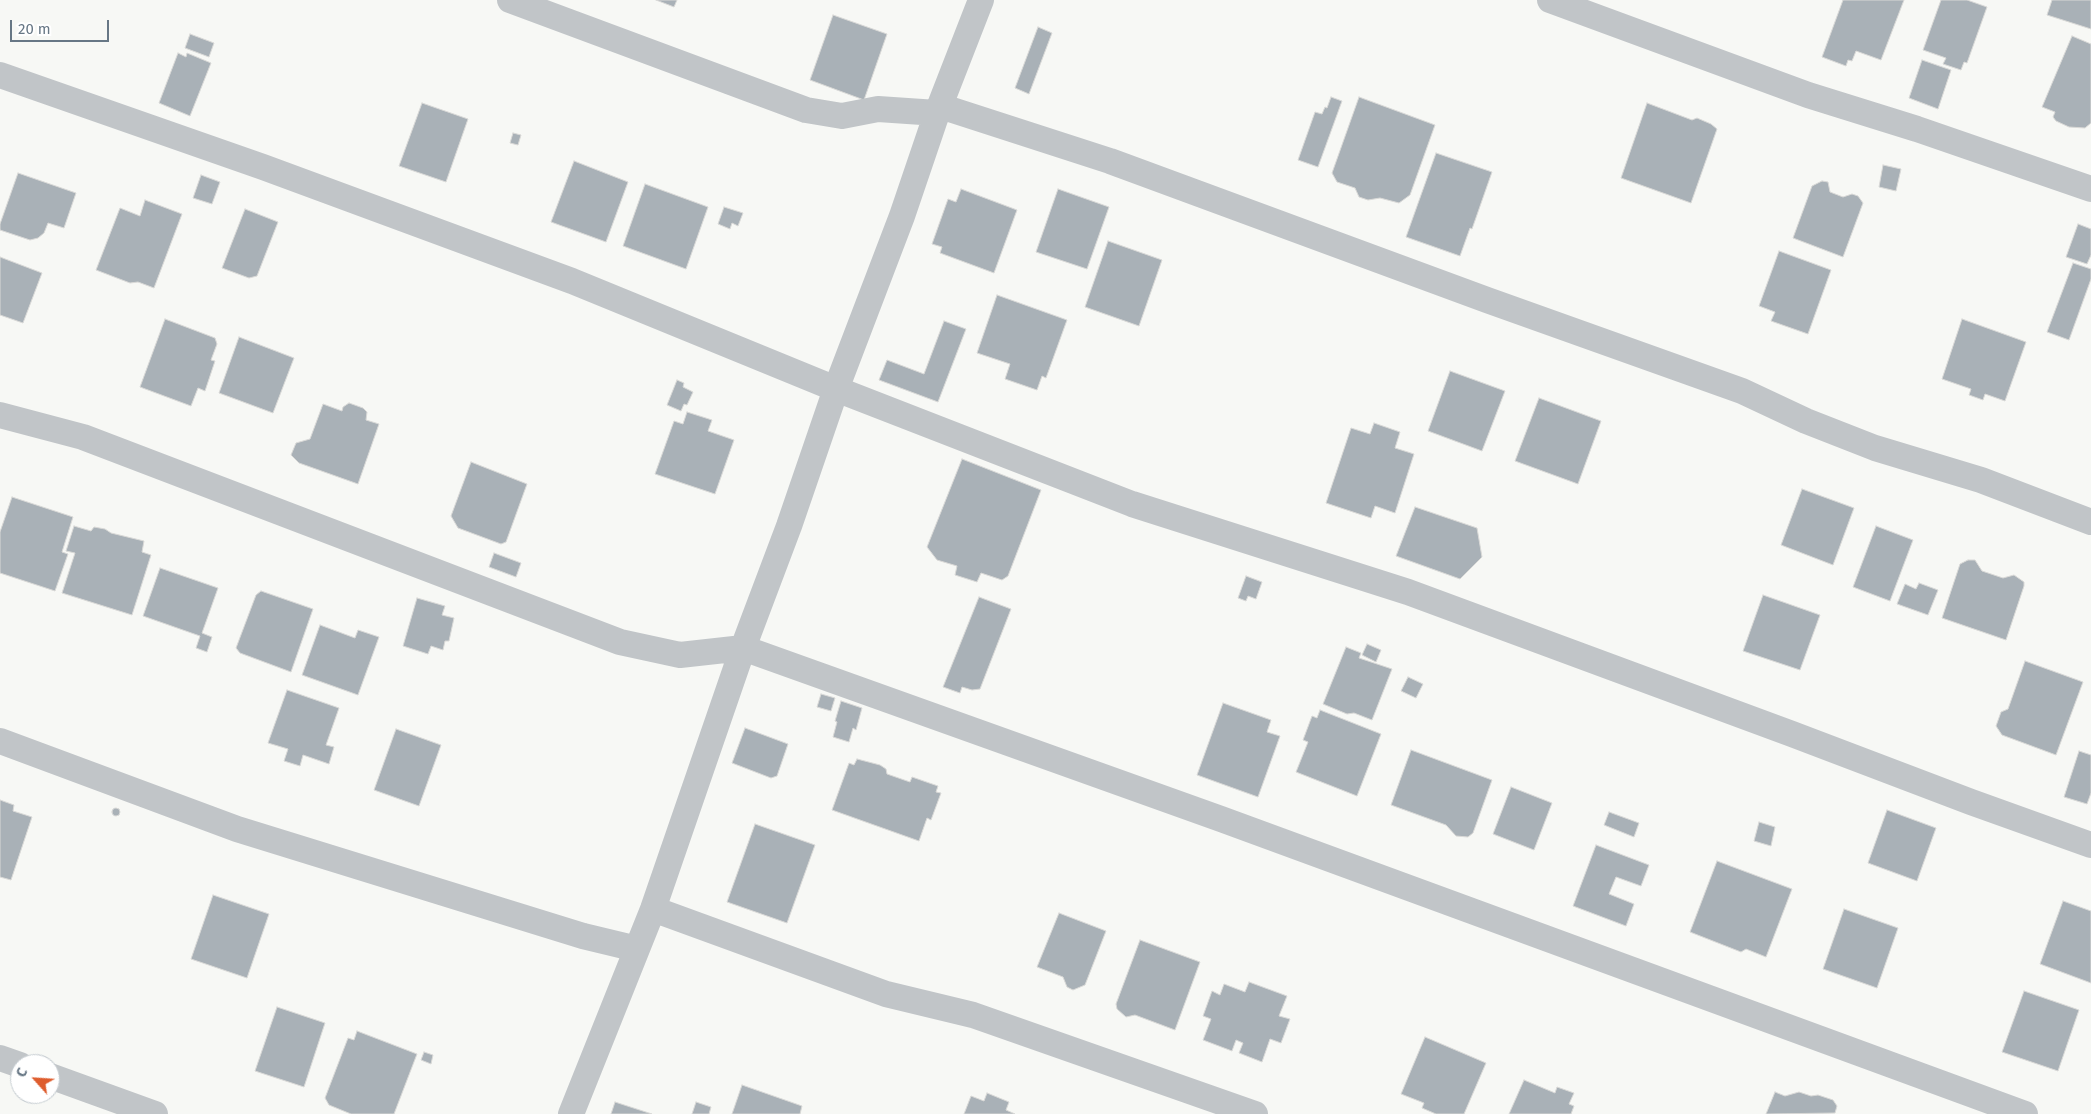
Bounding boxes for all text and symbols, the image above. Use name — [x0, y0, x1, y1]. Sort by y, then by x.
scale bar — [12, 10, 111, 42]
text: 20 m — [18, 20, 51, 38]
north arrow — [10, 1054, 60, 1104]
text: С — [13, 1065, 31, 1080]

